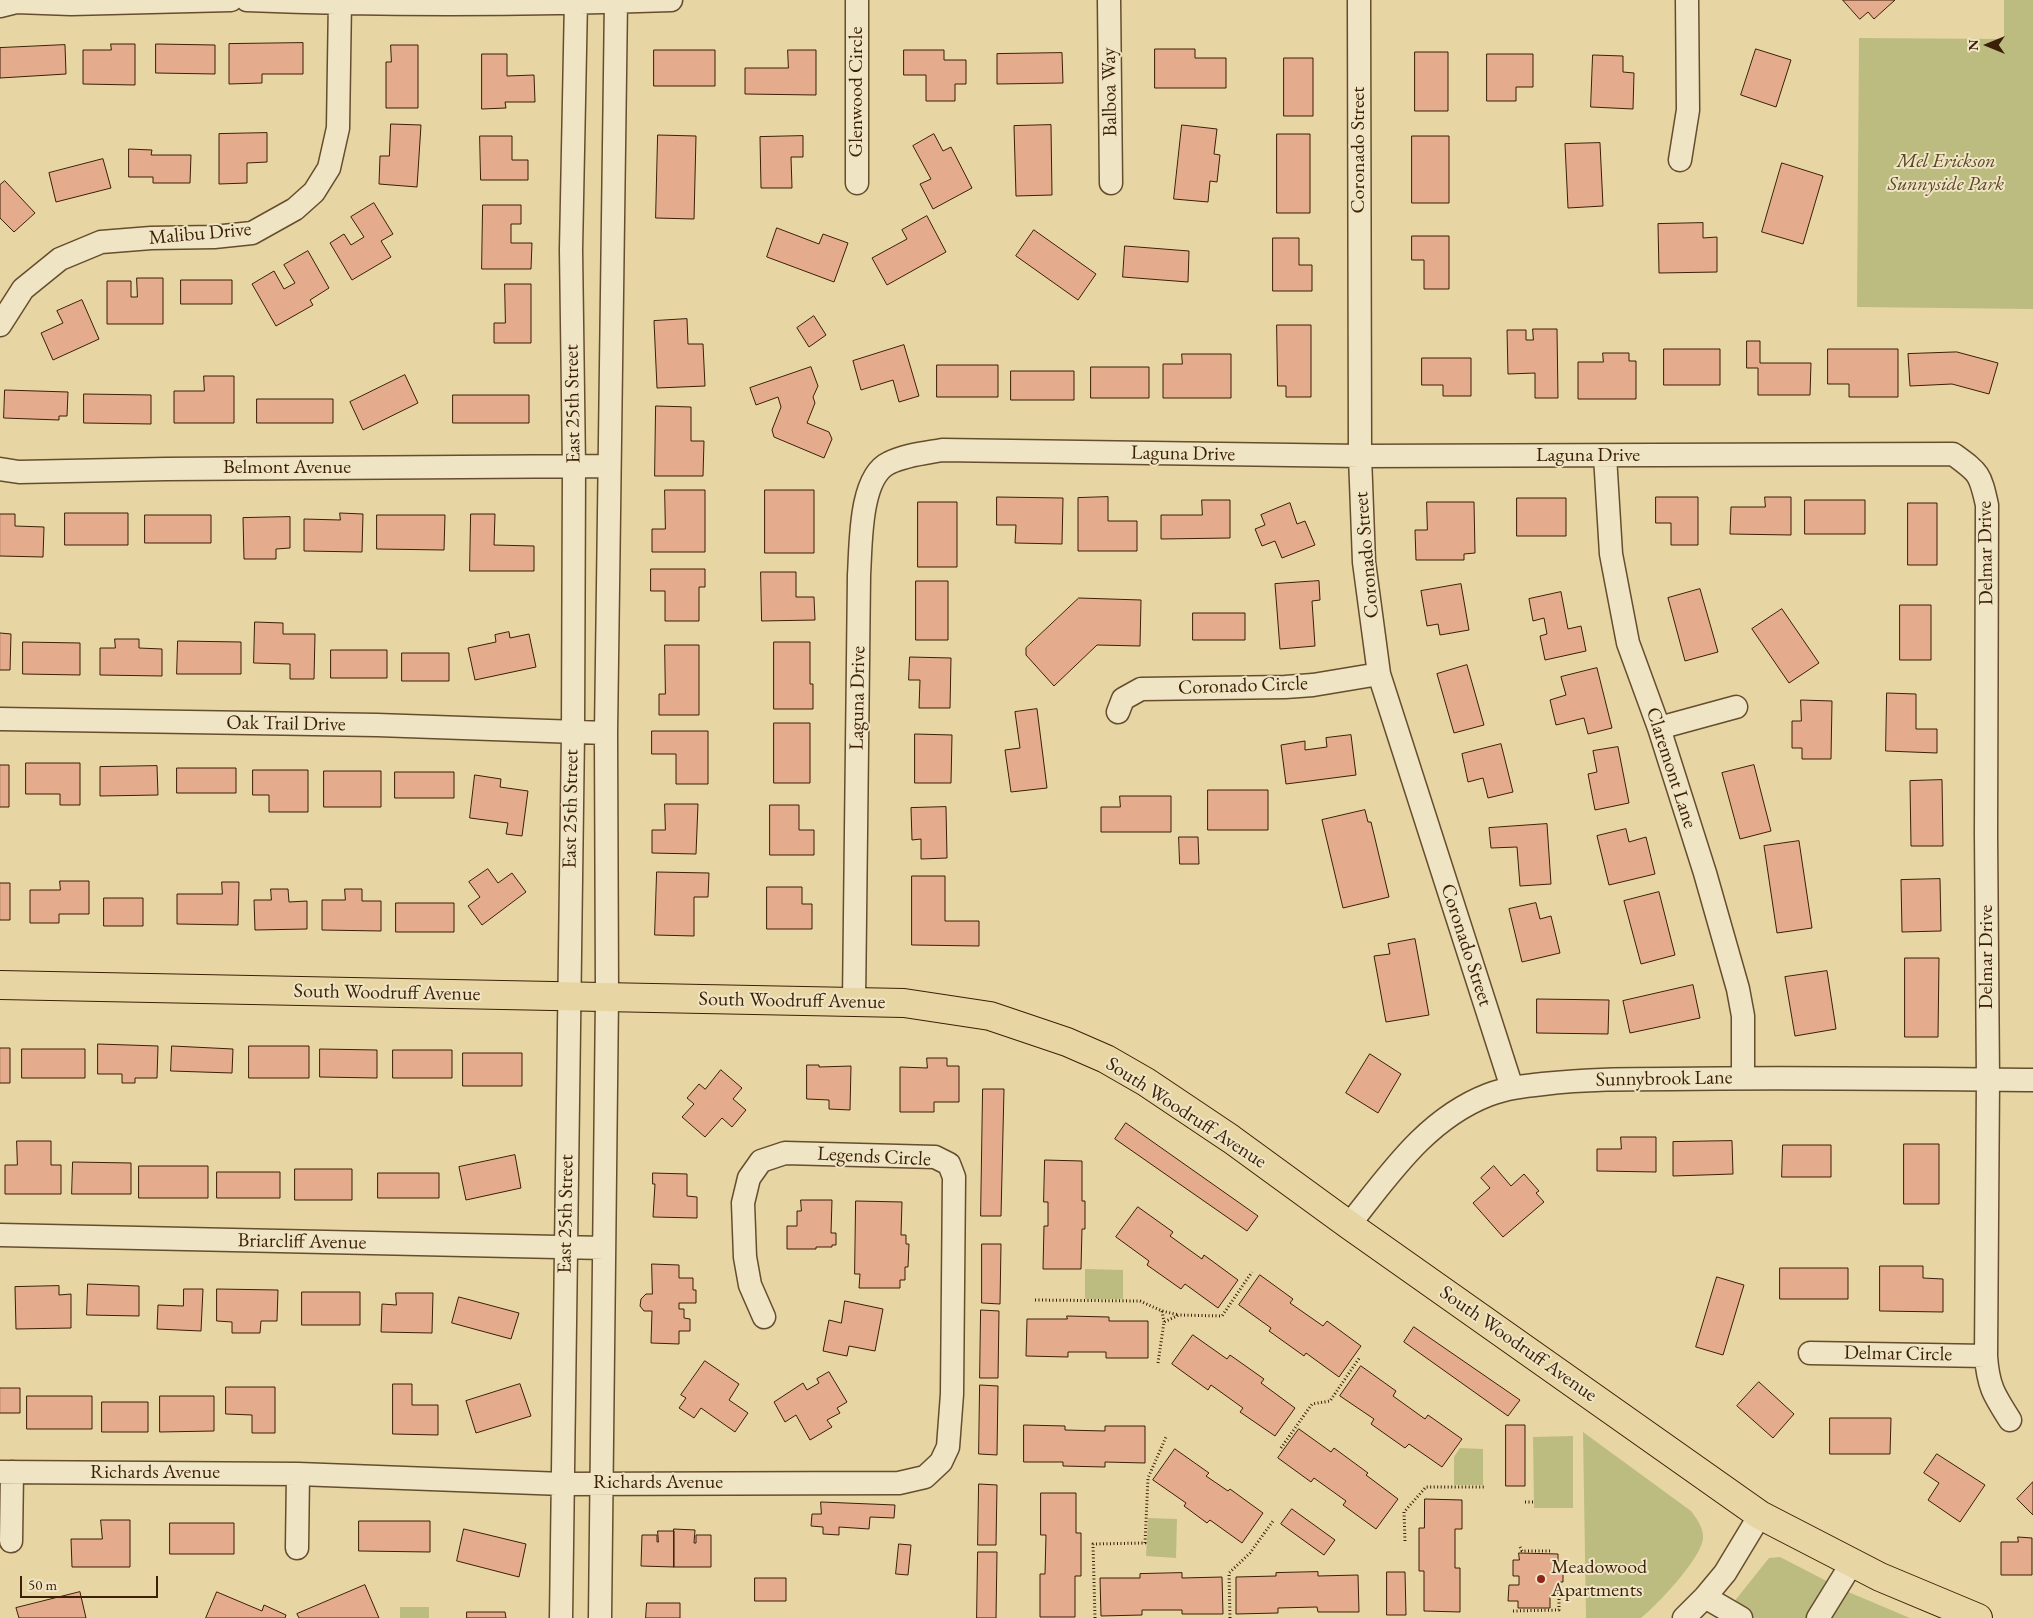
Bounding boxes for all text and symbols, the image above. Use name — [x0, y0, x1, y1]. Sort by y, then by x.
north arrow — [1963, 20, 2013, 70]
street label: Glenwood Circle — [845, 27, 869, 157]
text: N — [1964, 39, 1982, 51]
street label: Balboa Way — [1097, 47, 1123, 137]
street label: Coronado Street — [1347, 86, 1371, 214]
park label: Mel Erickson Sunnyside Park — [1888, 150, 2004, 197]
street label: Malibu Drive — [148, 218, 252, 250]
street label: East 25th Street — [560, 344, 586, 464]
street label: Laguna Drive — [1131, 441, 1235, 467]
street label: Laguna Drive — [1536, 444, 1640, 468]
street label: Belmont Avenue — [223, 456, 351, 480]
street label: Coronado Street — [1350, 491, 1384, 619]
street label: Delmar Drive — [1973, 500, 1999, 606]
street label: Laguna Drive — [845, 646, 871, 750]
street label: Coronado Circle — [1178, 672, 1308, 700]
street label: Claremont Lane — [1640, 704, 1702, 832]
street label: Oak Trail Drive — [226, 711, 346, 737]
street label: East 25th Street — [558, 749, 584, 869]
street label: Coronado Street — [1435, 881, 1497, 1009]
street label: Delmar Drive — [1975, 905, 1999, 1009]
street label: South Woodruff Avenue — [293, 979, 481, 1007]
street label: South Woodruff Avenue — [698, 987, 886, 1015]
street label: South Woodruff Avenue — [1101, 1052, 1271, 1174]
street label: Sunnybrook Lane — [1595, 1066, 1733, 1092]
street label: Legends Circle — [817, 1142, 931, 1172]
street label: East 25th Street — [553, 1154, 579, 1274]
street label: Briarcliff Avenue — [237, 1229, 367, 1255]
street label: South Woodruff Avenue — [1435, 1281, 1601, 1407]
street label: Delmar Circle — [1844, 1341, 1952, 1367]
street label: Richards Avenue — [90, 1461, 220, 1485]
street label: Richards Avenue — [593, 1471, 723, 1495]
place label: Meadowood Apartments — [1551, 1556, 1647, 1603]
scale bar — [22, 1566, 160, 1598]
marker: Meadowood Apartments — [1535, 1573, 1547, 1585]
text: 50 m — [28, 1575, 57, 1594]

